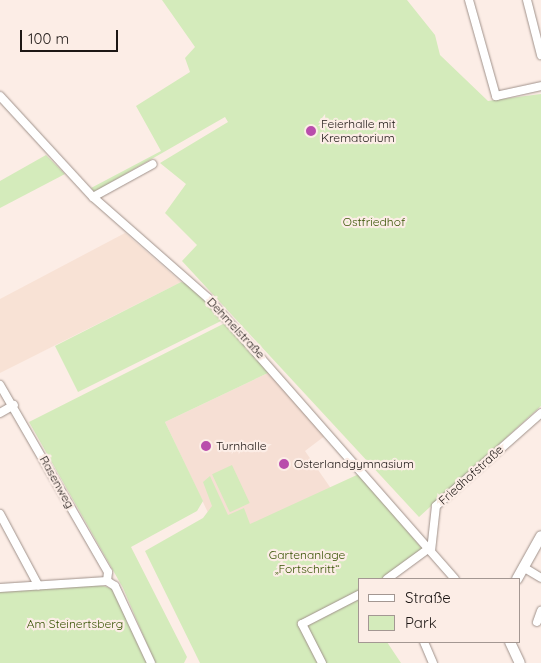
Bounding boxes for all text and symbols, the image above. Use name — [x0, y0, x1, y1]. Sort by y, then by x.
scale bar — [22, 20, 120, 52]
text: 100 m — [28, 29, 69, 48]
place label: Feierhalle mit Krematorium — [321, 117, 395, 145]
marker: Feierhalle mit Krematorium — [305, 125, 317, 137]
park label: Ostfriedhof — [343, 215, 405, 229]
street label: Dehmelstraße — [204, 294, 268, 362]
place label: Turnhalle — [216, 439, 266, 453]
marker: Turnhalle — [200, 440, 212, 452]
street label: Friedhofstraße — [436, 442, 506, 508]
street label: Rasenweg — [37, 453, 77, 511]
place label: Osterlandgymnasium — [294, 457, 414, 471]
marker: Osterlandgymnasium — [278, 458, 290, 470]
park label: Gartenanlage „Fortschritt“ — [269, 548, 345, 576]
legend — [358, 578, 521, 643]
text: Straße — [405, 588, 451, 607]
text: Park — [405, 613, 437, 632]
park label: Am Steinertsberg — [27, 617, 123, 631]

